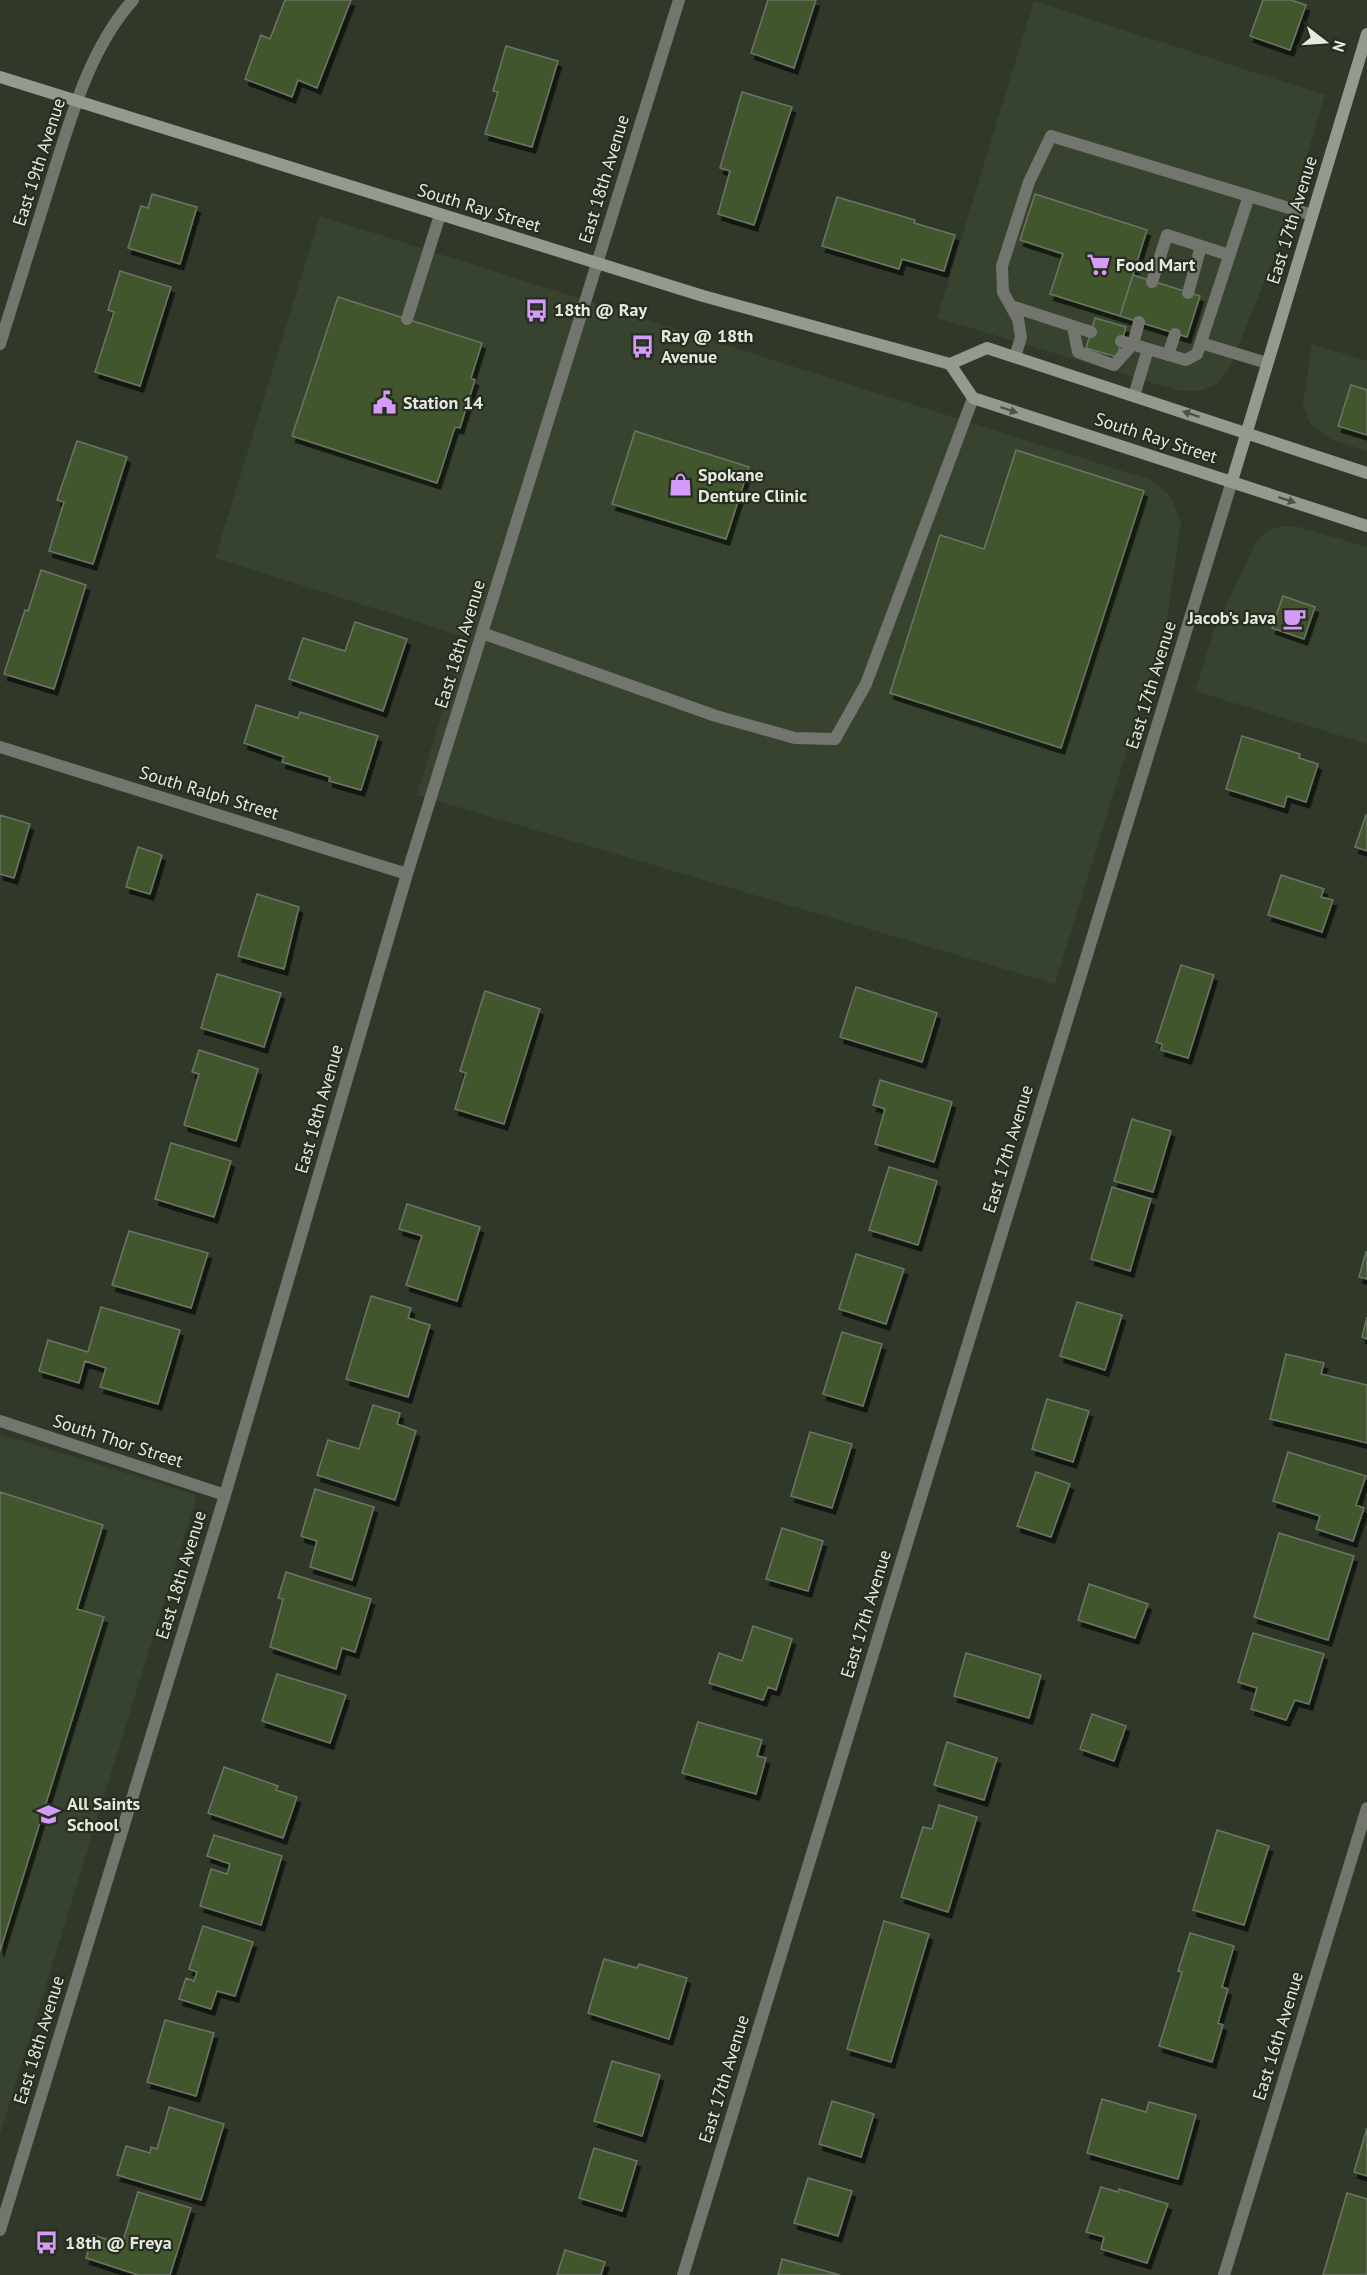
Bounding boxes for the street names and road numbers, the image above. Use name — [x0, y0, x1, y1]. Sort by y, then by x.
street label: East 19th Avenue — [7, 95, 70, 229]
street label: East 18th Avenue — [573, 112, 634, 246]
street label: East 17th Avenue — [1261, 153, 1322, 287]
street label: South Ray Street — [415, 178, 544, 237]
street label: South Ray Street — [1092, 407, 1220, 468]
street label: East 18th Avenue — [429, 577, 490, 711]
street label: East 17th Avenue — [1120, 618, 1181, 752]
street label: South Ralph Street — [137, 760, 282, 825]
street label: East 18th Avenue — [289, 1042, 348, 1176]
street label: East 17th Avenue — [977, 1082, 1038, 1216]
street label: South Thor Street — [50, 1409, 186, 1472]
street label: East 18th Avenue — [150, 1508, 211, 1642]
street label: East 17th Avenue — [835, 1547, 896, 1681]
street label: East 16th Avenue — [1247, 1969, 1308, 2103]
street label: East 18th Avenue — [8, 1973, 69, 2107]
street label: East 17th Avenue — [693, 2012, 754, 2146]

